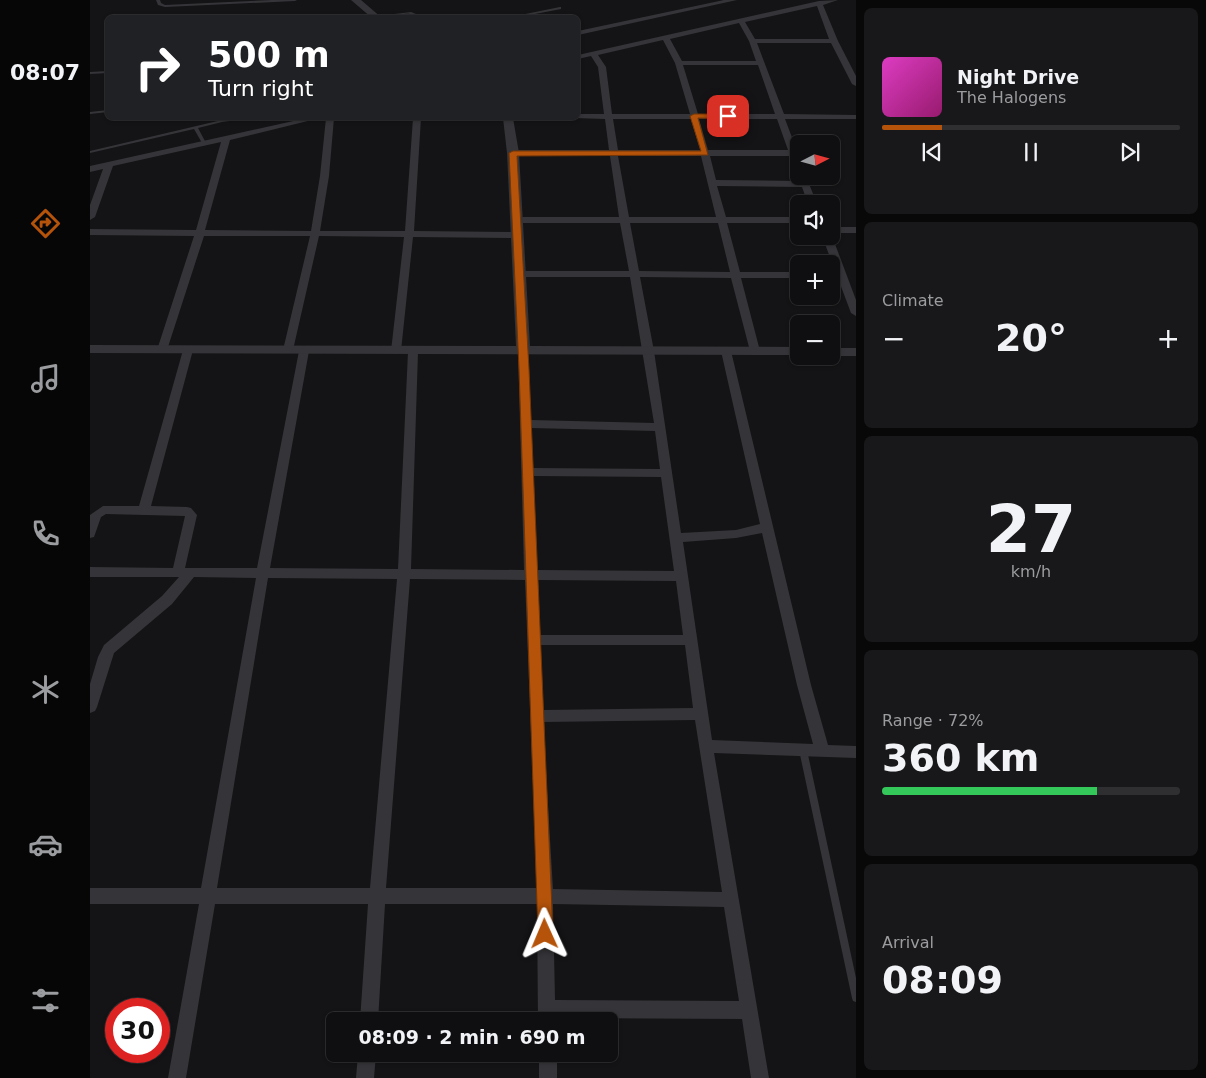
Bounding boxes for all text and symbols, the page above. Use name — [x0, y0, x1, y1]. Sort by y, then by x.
icon: right — [125, 35, 190, 100]
text: 500 m — [208, 35, 330, 75]
text: 08:07 — [10, 60, 80, 85]
text: Night Drive — [957, 66, 1079, 88]
text: Turn right — [208, 76, 313, 101]
text: The Halogens — [957, 88, 1066, 107]
pin — [707, 95, 749, 137]
icon: arrive — [714, 102, 742, 130]
north arrow — [790, 135, 840, 185]
map controls — [790, 135, 840, 365]
icon: previous — [918, 138, 946, 166]
icon: pause — [1017, 138, 1045, 166]
icon: next — [1116, 138, 1144, 166]
button: sound — [790, 195, 840, 245]
icon: directions — [28, 206, 63, 241]
button: + — [790, 255, 840, 305]
text: Climate — [882, 291, 944, 310]
button: − — [790, 315, 840, 365]
text: 20° — [995, 316, 1067, 360]
text: − — [882, 322, 905, 355]
text: + — [1157, 322, 1180, 355]
icon: music — [28, 361, 63, 396]
text: 27 — [986, 492, 1076, 567]
icon: phone — [28, 516, 63, 551]
text: km/h — [1011, 562, 1051, 581]
icon: climate — [28, 672, 63, 707]
text: Range · 72% — [882, 711, 984, 730]
text: 360 km — [882, 736, 1039, 780]
icon: car — [28, 827, 63, 862]
position arrow — [518, 907, 570, 959]
text: Arrival — [882, 933, 934, 952]
text: 08:09 — [882, 958, 1003, 1002]
icon: filters — [28, 983, 63, 1018]
speed limit sign: 30 — [105, 998, 170, 1063]
text: 08:09 · 2 min · 690 m — [358, 1026, 586, 1048]

